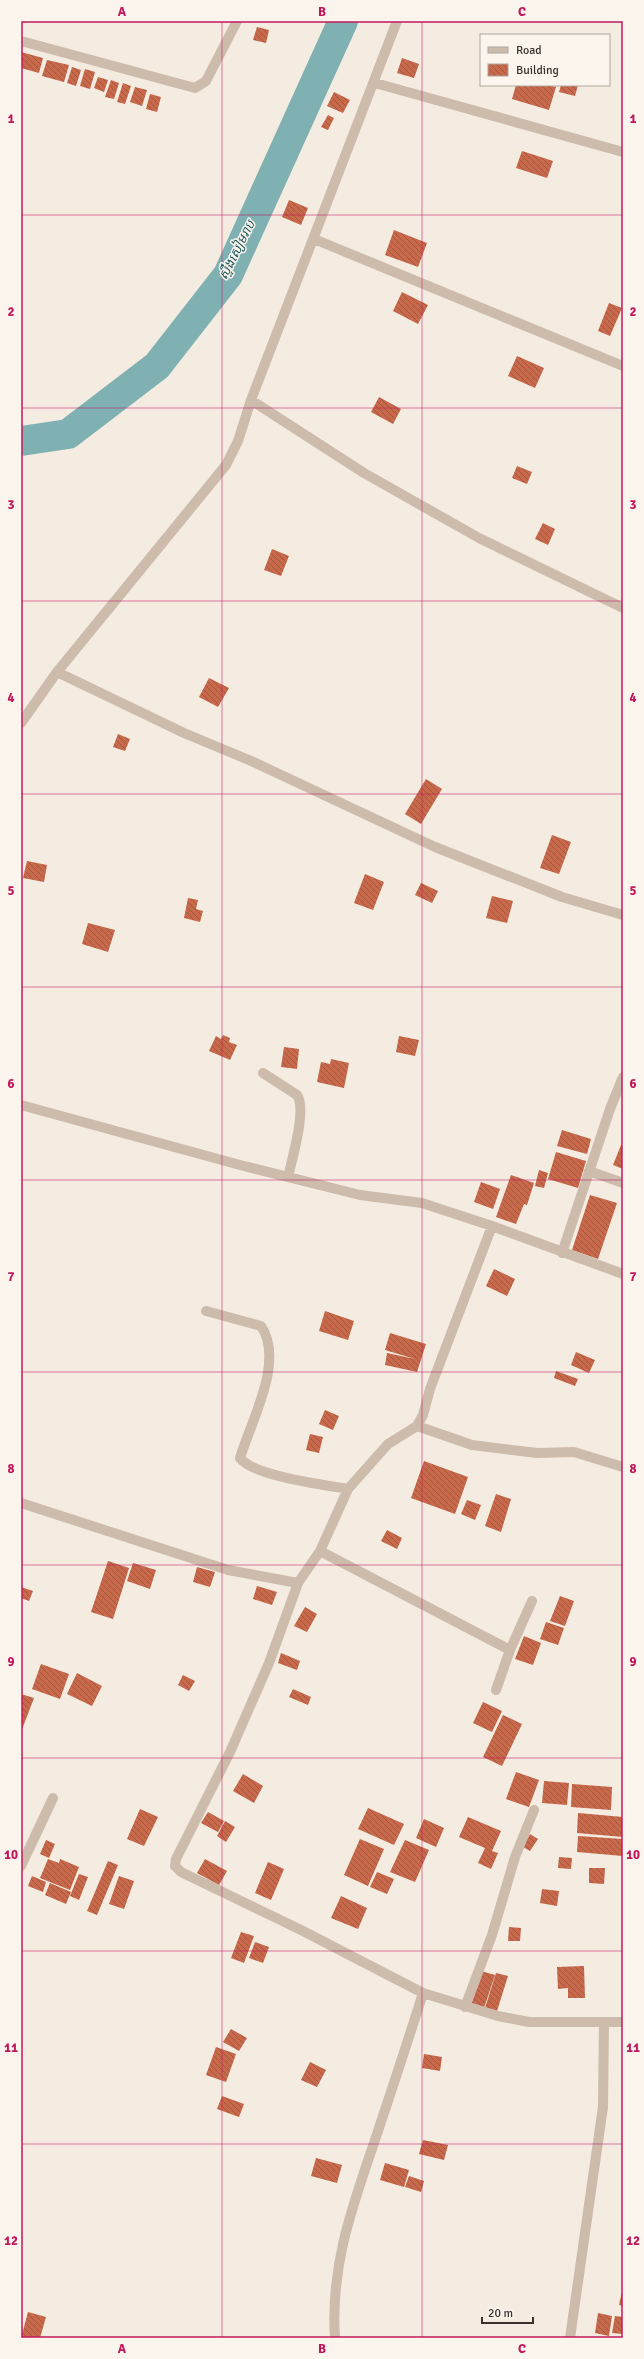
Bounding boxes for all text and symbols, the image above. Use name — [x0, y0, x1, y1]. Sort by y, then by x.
text: A — [118, 4, 127, 20]
text: B — [318, 4, 326, 20]
text: C — [518, 4, 526, 20]
legend — [480, 34, 610, 86]
text: Road — [516, 43, 542, 58]
text: Building — [516, 63, 559, 78]
text: 1 — [7, 111, 15, 127]
text: 1 — [629, 111, 637, 127]
water label: ស្ទឹងសៀមរាប — [214, 216, 260, 282]
text: 2 — [7, 304, 15, 320]
text: 2 — [629, 304, 637, 320]
text: 3 — [7, 497, 15, 513]
text: 3 — [629, 497, 637, 513]
text: 4 — [7, 690, 15, 706]
text: 4 — [629, 690, 637, 706]
text: 5 — [7, 883, 15, 899]
text: 5 — [629, 883, 637, 899]
text: 6 — [7, 1076, 15, 1092]
text: 6 — [629, 1076, 637, 1092]
text: 7 — [7, 1269, 15, 1285]
text: 7 — [629, 1269, 637, 1285]
text: 8 — [7, 1461, 15, 1477]
text: 8 — [629, 1461, 637, 1477]
text: 9 — [7, 1654, 15, 1670]
text: 9 — [629, 1654, 637, 1670]
text: 10 — [4, 1847, 18, 1863]
text: 10 — [626, 1847, 640, 1863]
text: 11 — [4, 2040, 18, 2056]
text: 11 — [626, 2040, 640, 2056]
text: 12 — [4, 2233, 18, 2249]
text: 12 — [626, 2233, 640, 2249]
scale bar — [482, 2299, 533, 2325]
text: 20 m — [488, 2306, 513, 2321]
text: A — [118, 2341, 127, 2357]
text: B — [318, 2341, 326, 2357]
text: C — [518, 2341, 526, 2357]

